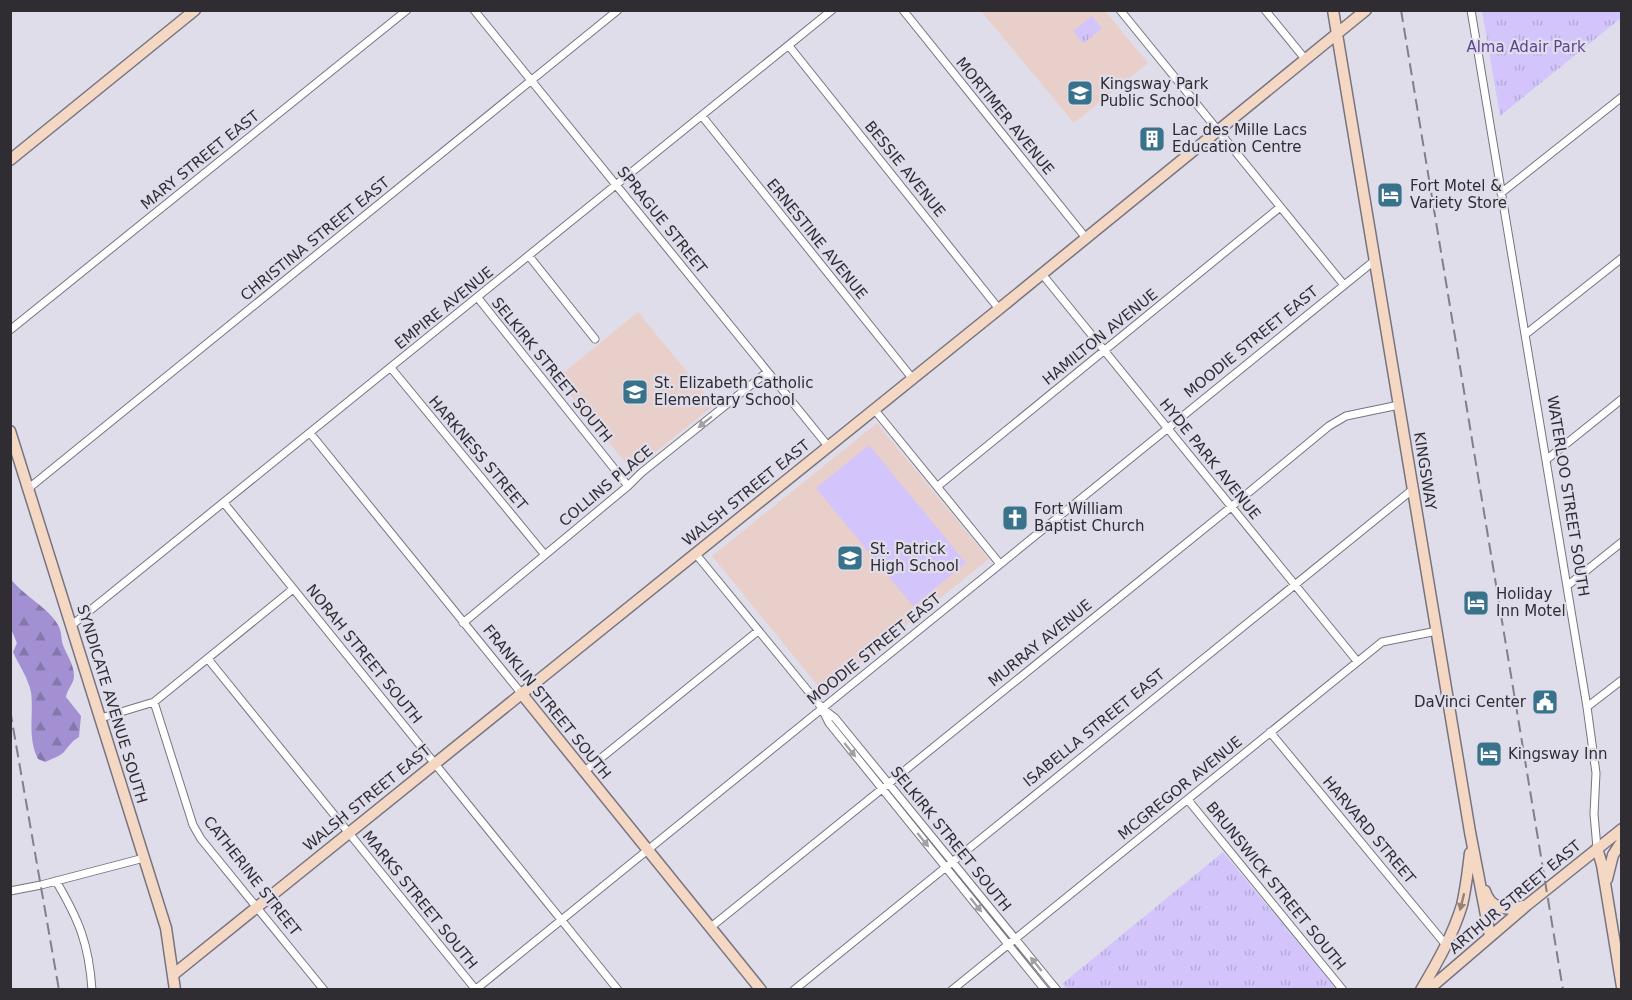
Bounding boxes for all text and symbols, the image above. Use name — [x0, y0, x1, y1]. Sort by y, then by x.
park label: Alma Adair Park — [1466, 38, 1586, 56]
street label: MORTIMER AVENUE — [952, 54, 1058, 178]
place label: Kingsway Park Public School — [1100, 75, 1209, 110]
school or university icon: Kingsway Park Public School — [1065, 78, 1095, 108]
street label: MARY STREET EAST — [137, 106, 263, 213]
street label: BESSIE AVENUE — [861, 117, 949, 221]
place label: Lac des Mille Lacs Education Centre — [1172, 121, 1307, 156]
building icon: Lac des Mille Lacs Education Centre — [1137, 124, 1167, 154]
street label: SPRAGUE STREET — [613, 163, 711, 278]
street label: CHRISTINA STREET EAST — [237, 173, 394, 305]
street label: ERNESTINE AVENUE — [763, 175, 871, 303]
place label: Fort Motel & Variety Store — [1410, 177, 1507, 212]
hotel icon: Fort Motel & Variety Store — [1375, 180, 1405, 210]
street label: EMPIRE AVENUE — [391, 263, 497, 353]
street label: MOODIE STREET EAST — [1180, 282, 1322, 402]
street label: HAMILTON AVENUE — [1039, 285, 1161, 389]
street label: SELKIRK STREET SOUTH — [488, 294, 616, 446]
place label: St. Elizabeth Catholic Elementary School — [654, 374, 814, 409]
school or university icon: St. Elizabeth Catholic Elementary School — [620, 377, 650, 407]
street label: HARKNESS STREET — [425, 392, 532, 514]
street label: WATERLOO STREET SOUTH — [1543, 394, 1593, 598]
street label: HYDE PARK AVENUE — [1156, 395, 1264, 523]
one-way arrow — [698, 415, 713, 428]
street label: KINGSWAY — [1410, 431, 1440, 512]
street label: WALSH STREET EAST — [679, 436, 814, 550]
street label: COLLINS PLACE — [556, 442, 656, 530]
place label: Fort William Baptist Church — [1034, 500, 1145, 535]
church icon: Fort William Baptist Church — [1000, 503, 1030, 533]
place label: St. Patrick High School — [870, 540, 959, 575]
school or university icon: St. Patrick High School — [835, 543, 865, 573]
street label: NORAH STREET SOUTH — [302, 581, 426, 727]
place label: Holiday Inn Motel — [1496, 585, 1566, 620]
hotel icon: Holiday Inn Motel — [1461, 588, 1491, 618]
street label: MOODIE STREET EAST — [803, 589, 945, 709]
street label: MURRAY AVENUE — [985, 596, 1095, 690]
street label: SYNDICATE AVENUE SOUTH — [73, 602, 151, 806]
street label: FRANKLIN STREET SOUTH — [479, 621, 615, 783]
street label: ISABELLA STREET EAST — [1020, 665, 1169, 791]
public building icon: DaVinci Center — [1530, 687, 1560, 717]
place label: DaVinci Center — [1414, 693, 1527, 711]
street label: MCGREGOR AVENUE — [1114, 732, 1246, 844]
hotel icon: Kingsway Inn — [1474, 739, 1504, 769]
street label: WALSH STREET EAST — [300, 741, 435, 855]
one-way arrow — [843, 742, 856, 757]
place label: Kingsway Inn — [1508, 745, 1607, 763]
street label: SELKIRK STREET SOUTH — [887, 763, 1015, 915]
street label: HARVARD STREET — [1319, 773, 1420, 888]
street label: BRUNSWICK STREET SOUTH — [1202, 798, 1350, 974]
street label: CATHERINE STREET — [200, 813, 305, 940]
street label: MARKS STREET SOUTH — [359, 827, 481, 973]
one-way arrow — [917, 832, 930, 848]
street label: ARTHUR STREET EAST — [1445, 836, 1585, 957]
one-way arrow — [1456, 893, 1466, 911]
one-way arrow — [970, 897, 983, 913]
one-way arrow — [1030, 957, 1043, 972]

